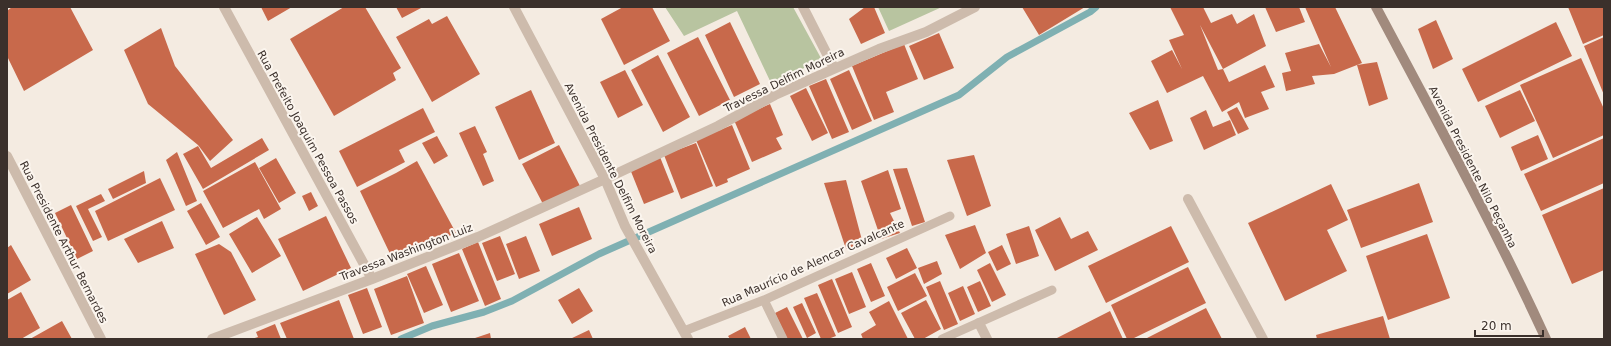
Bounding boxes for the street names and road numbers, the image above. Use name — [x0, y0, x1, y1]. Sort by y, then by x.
street label: Travessa Delfim Moreira — [721, 46, 847, 116]
street label: Rua Prefeito Joaquim Pessoa Passos — [254, 48, 361, 226]
street label: Avenida Presidente Delfim Moreira — [562, 81, 659, 256]
street label: Avenida Presidente Nilo Peçanha — [1426, 84, 1519, 250]
street label: Rua Presidente Arthur Bernardes — [17, 159, 110, 326]
street label: Rua Maurício de Alencar Cavalcante — [720, 217, 907, 310]
street label: Travessa Washington Luiz — [337, 221, 475, 284]

